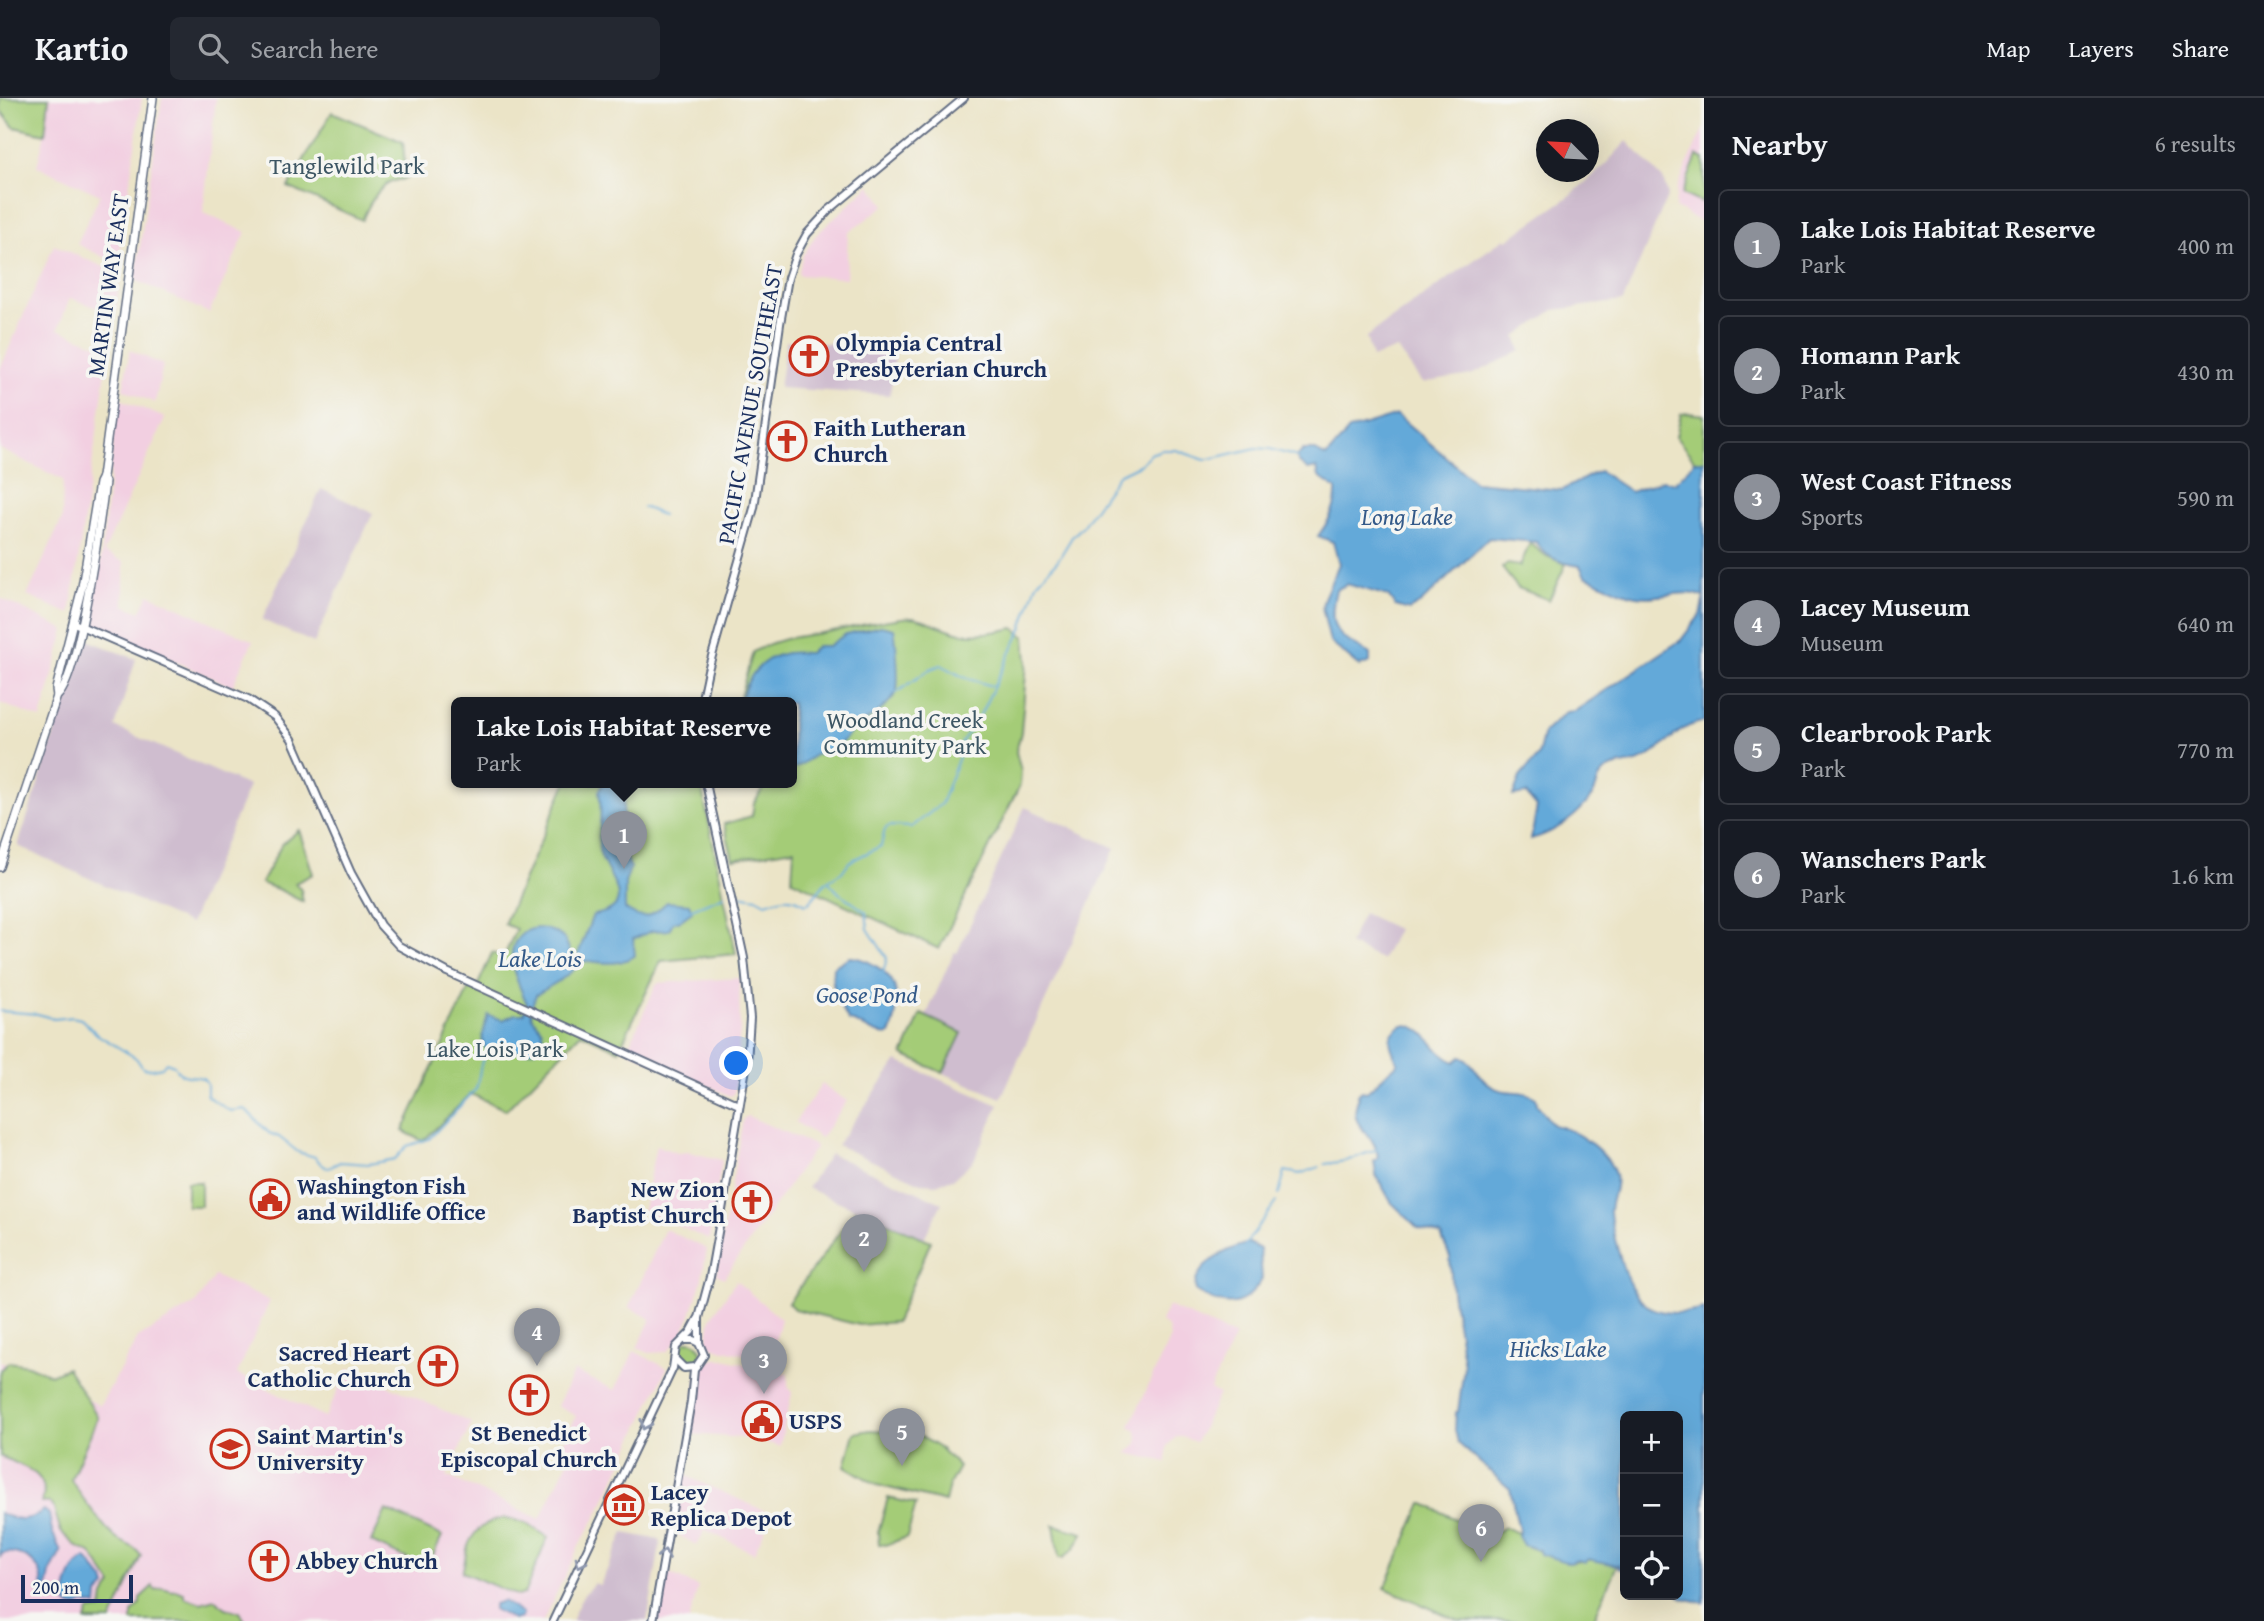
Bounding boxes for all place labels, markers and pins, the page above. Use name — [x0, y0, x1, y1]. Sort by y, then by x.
place label: Olympia Central Presbyterian Church — [836, 326, 1048, 385]
church icon: Olympia Central Presbyterian Church — [788, 335, 830, 377]
place label: Faith Lutheran Church — [814, 411, 966, 470]
church icon: Faith Lutheran Church — [766, 420, 808, 462]
pin: 1 — [601, 811, 647, 869]
place label: Washington Fish and Wildlife Office — [297, 1169, 486, 1228]
place label: New Zion Baptist Church — [573, 1172, 725, 1231]
public building icon: Washington Fish and Wildlife Office — [249, 1178, 291, 1220]
church icon: New Zion Baptist Church — [731, 1181, 773, 1223]
pin: 2 — [841, 1214, 887, 1272]
pin: 4 — [514, 1308, 560, 1366]
place label: Sacred Heart Catholic Church — [248, 1336, 411, 1395]
pin: 3 — [741, 1336, 787, 1394]
church icon: Sacred Heart Catholic Church — [417, 1345, 459, 1387]
church icon: St Benedict Episcopal Church — [508, 1374, 550, 1416]
public building icon: USPS — [741, 1400, 783, 1442]
place label: USPS — [789, 1404, 842, 1437]
pin: 5 — [879, 1408, 925, 1466]
place label: St Benedict Episcopal Church — [441, 1416, 618, 1475]
place label: Saint Martin's University — [257, 1419, 403, 1478]
school or university icon: Saint Martin's University — [209, 1428, 251, 1470]
place label: Lacey Replica Depot — [651, 1475, 792, 1534]
museum icon: Lacey Replica Depot — [603, 1484, 645, 1526]
pin: 6 — [1458, 1504, 1504, 1562]
church icon: Abbey Church — [248, 1540, 290, 1582]
place label: Abbey Church — [296, 1544, 438, 1577]

